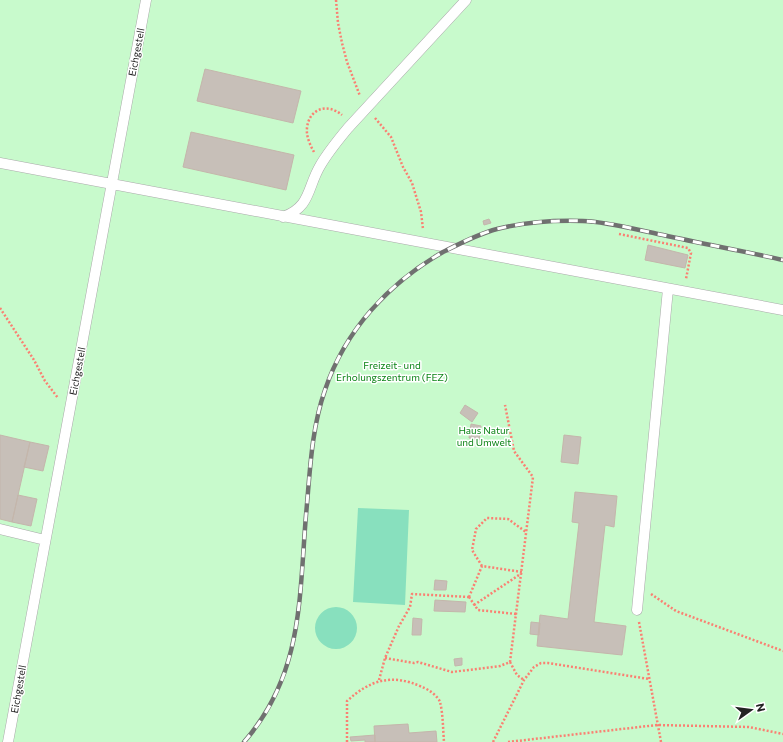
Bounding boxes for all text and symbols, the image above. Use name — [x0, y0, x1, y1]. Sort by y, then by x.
street label: Eichgestell — [125, 27, 147, 77]
street label: Eichgestell — [66, 346, 88, 396]
park label: Freizeit- und Erholungszentrum (FEZ) — [336, 359, 448, 383]
park label: Haus Natur und Umwelt — [457, 424, 511, 448]
street label: Eichgestell — [8, 664, 28, 714]
north arrow — [731, 690, 771, 730]
text: N — [754, 702, 768, 713]

